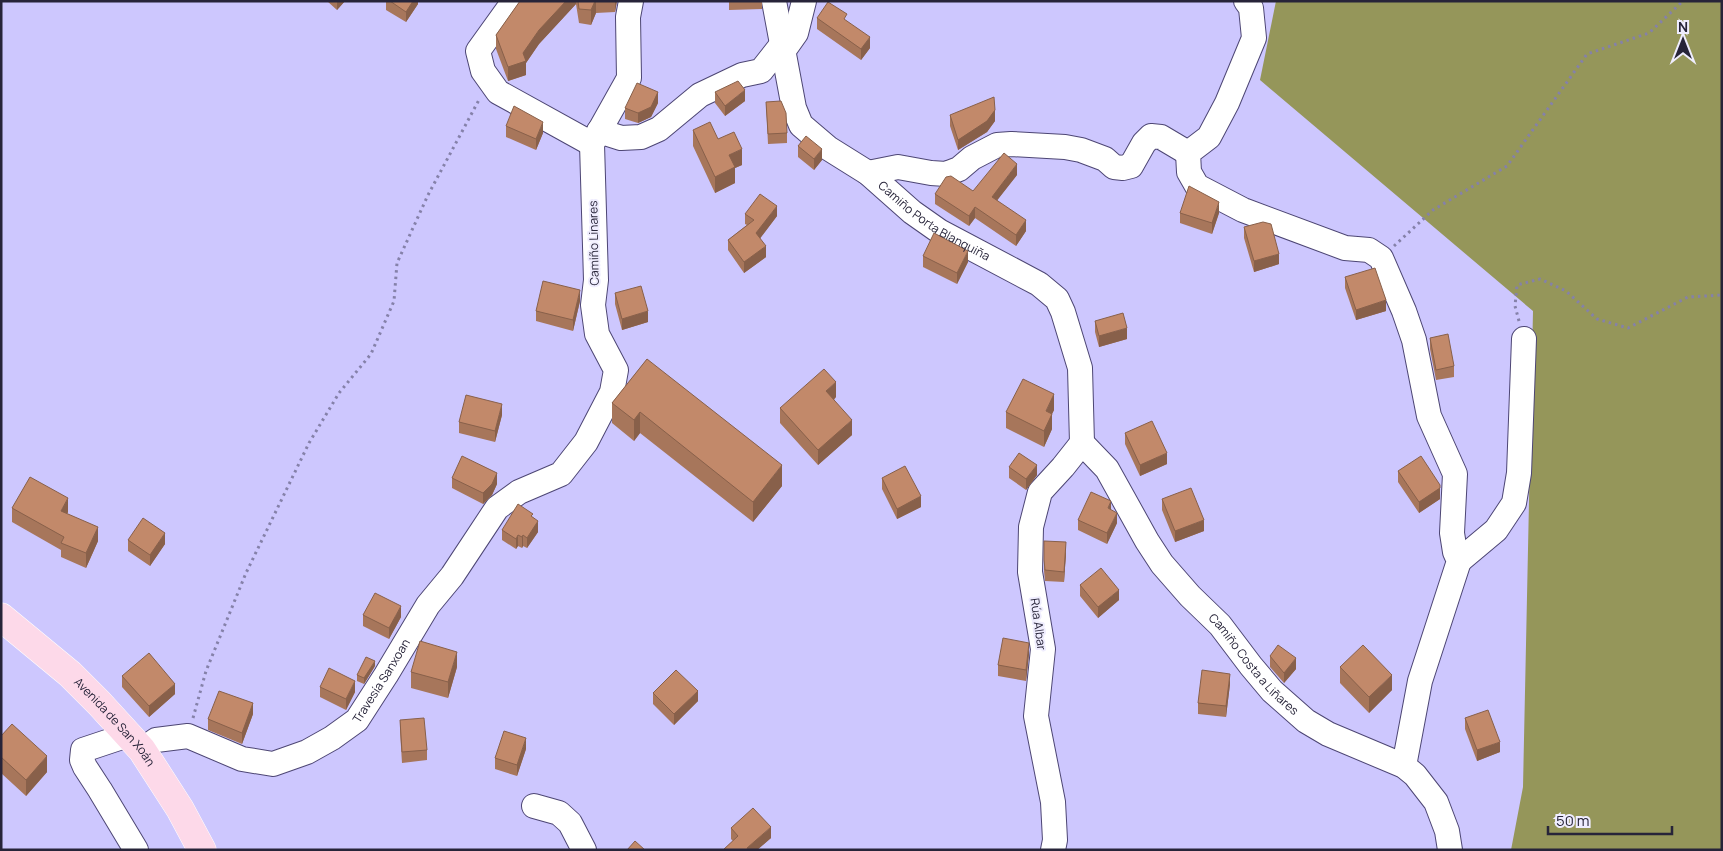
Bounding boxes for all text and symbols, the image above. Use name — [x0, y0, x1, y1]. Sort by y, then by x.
north arrow — [1658, 15, 1708, 65]
text: N — [1678, 17, 1688, 36]
street label: Camiño Porta Blanquiña — [875, 177, 993, 265]
street label: Camiño Linares — [584, 200, 603, 286]
street label: Rúa Albar — [1026, 597, 1051, 652]
street label: Camiño Costa a Liñares — [1205, 609, 1303, 719]
street label: Travesía Sanxoan — [348, 636, 414, 726]
street label: Avenida de San Xoán — [70, 674, 159, 769]
scale bar — [1548, 804, 1672, 836]
text: 50 m — [1556, 810, 1590, 831]

